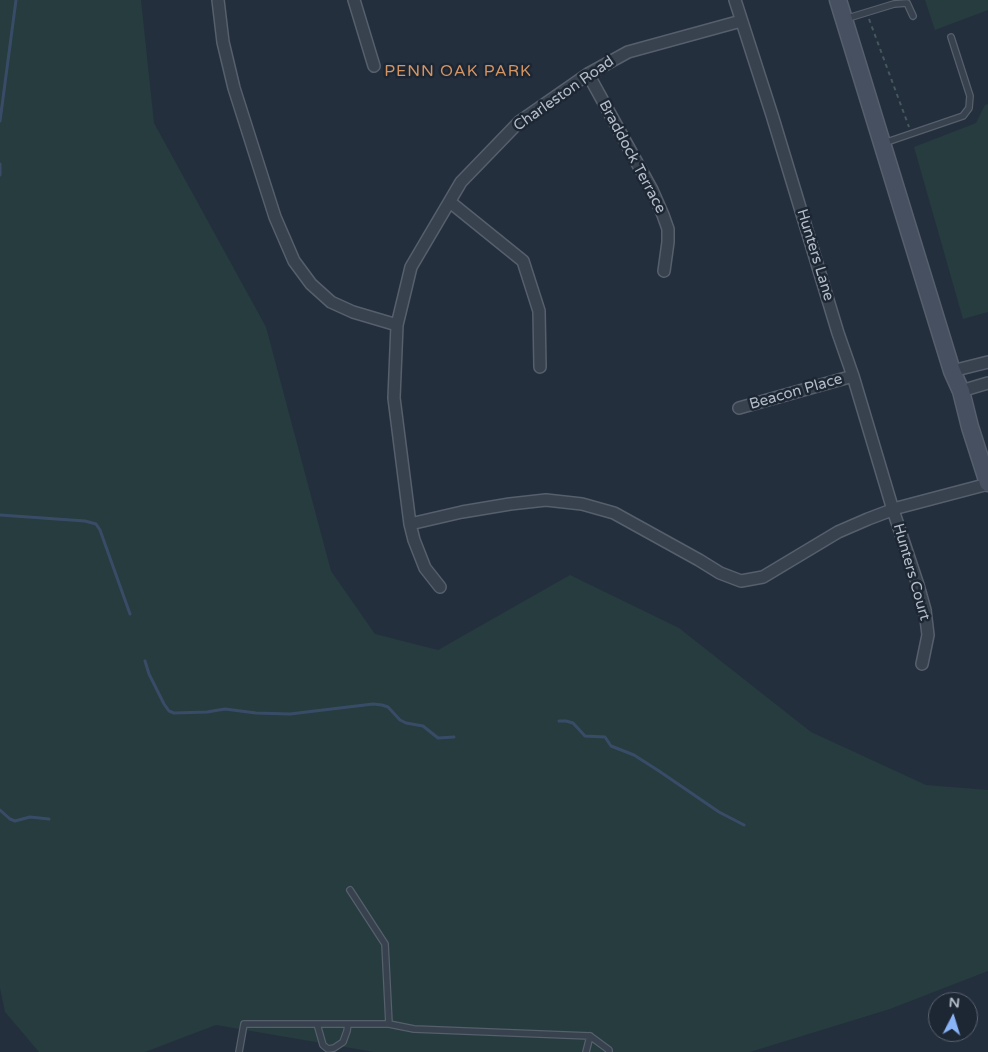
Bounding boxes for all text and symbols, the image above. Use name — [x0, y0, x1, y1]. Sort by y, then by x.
street label: Charleston Road — [510, 53, 618, 135]
district label: PENN OAK PARK — [383, 62, 533, 82]
street label: Braddock Terrace — [595, 97, 669, 217]
street label: Hunters Lane — [793, 207, 837, 303]
street label: Beacon Place — [747, 370, 845, 414]
street label: Hunters Court — [889, 521, 933, 623]
north arrow — [928, 992, 978, 1042]
text: N — [948, 994, 961, 1012]

